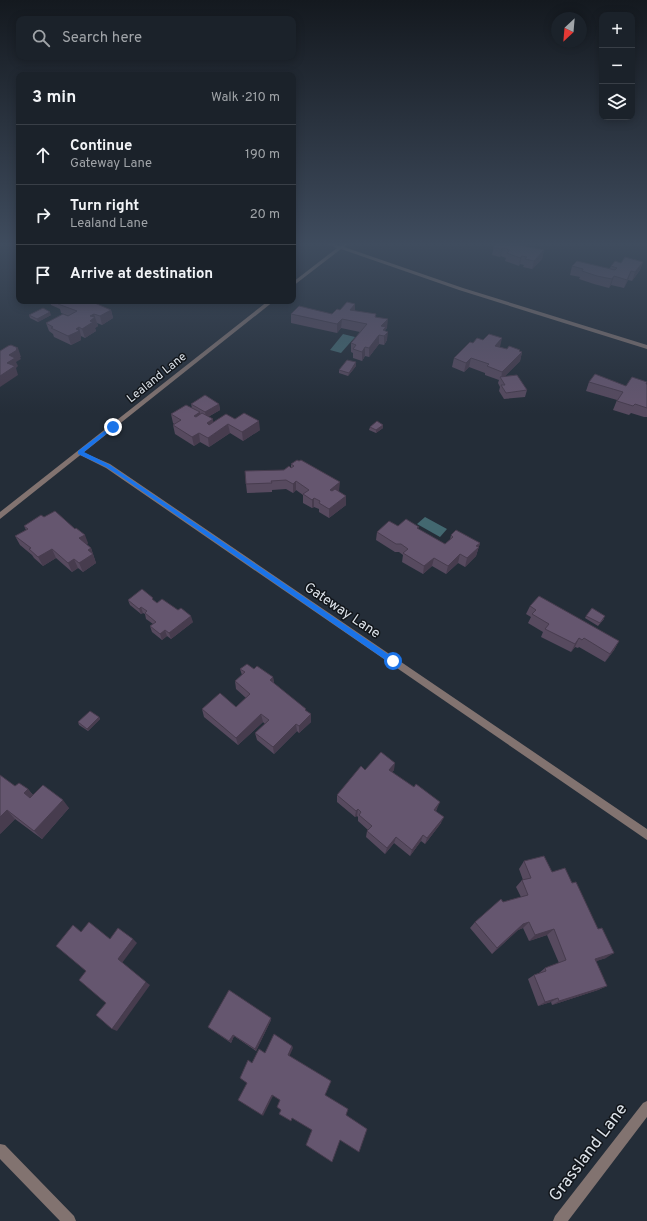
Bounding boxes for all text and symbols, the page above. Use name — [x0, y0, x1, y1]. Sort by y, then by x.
north arrow — [551, 12, 587, 48]
map controls — [599, 12, 635, 120]
button: + — [599, 12, 635, 48]
search box — [16, 16, 296, 60]
icon: search — [30, 27, 52, 49]
text: Search here — [62, 29, 142, 48]
button: − — [599, 48, 635, 84]
button: layers — [599, 84, 635, 120]
text: 3 min — [32, 87, 76, 109]
text: Walk · 210 m — [211, 90, 280, 106]
text: Continue — [70, 137, 132, 156]
icon: ahead — [32, 144, 54, 166]
text: 190 m — [245, 147, 280, 163]
text: Gateway Lane — [70, 156, 152, 172]
text: Turn right — [70, 197, 139, 216]
icon: right — [32, 204, 54, 226]
text: 20 m — [250, 207, 280, 223]
text: Lealand Lane — [70, 216, 148, 232]
icon: arrive — [32, 264, 54, 286]
text: Arrive at destination — [70, 265, 213, 284]
street label: Lealand Lane — [124, 349, 190, 407]
route end — [104, 418, 122, 436]
street label: Gateway Lane — [301, 579, 383, 643]
route start — [384, 652, 402, 670]
street label: Grassland Lane — [545, 1099, 633, 1207]

